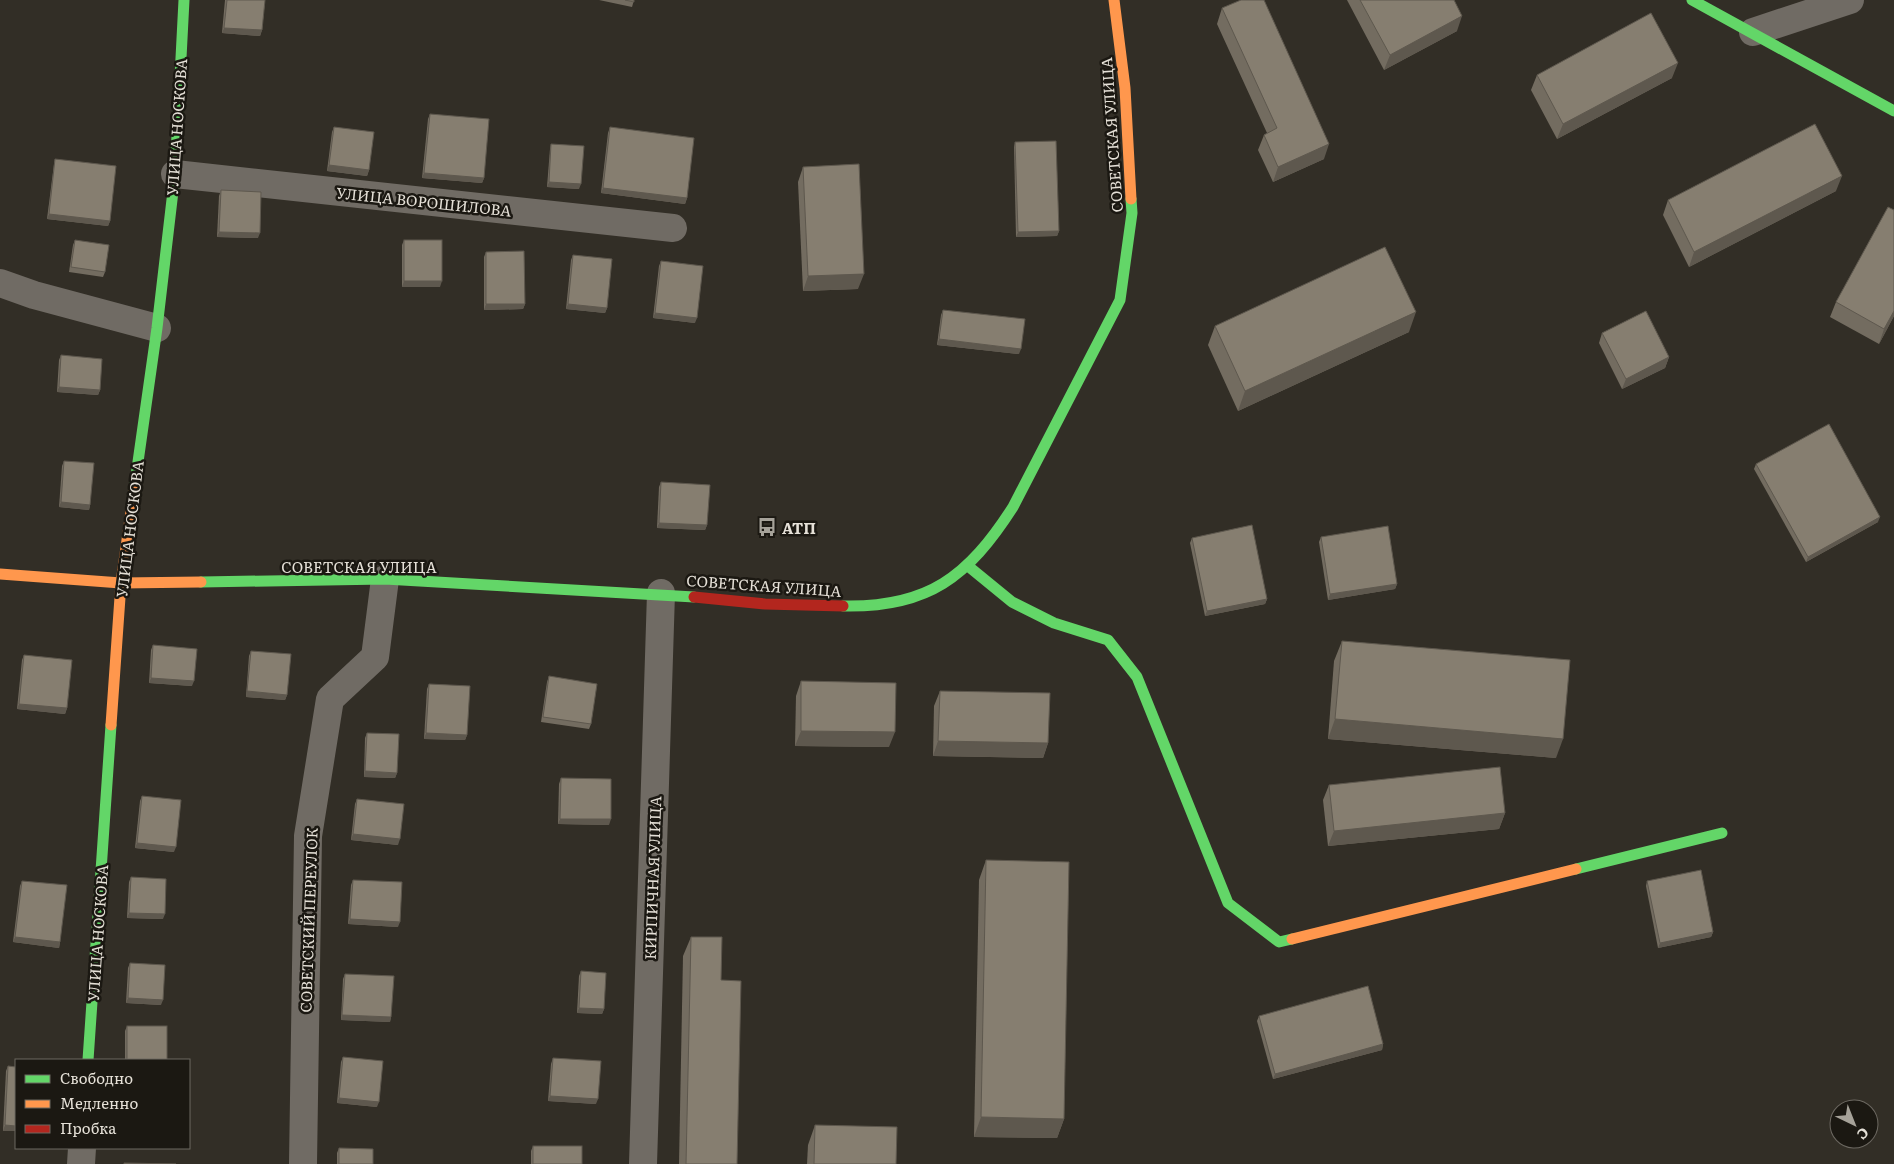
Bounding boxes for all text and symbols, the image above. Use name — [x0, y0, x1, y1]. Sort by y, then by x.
street label: СОВЕТСКАЯ УЛИЦА — [1094, 57, 1128, 213]
street label: УЛИЦА НОСКОВА — [160, 58, 192, 196]
street label: УЛИЦА ВОРОШИЛОВА — [335, 180, 513, 222]
street label: УЛИЦА НОСКОВА — [109, 459, 149, 599]
bus stop icon: АТП — [756, 516, 778, 538]
place label: АТП — [782, 516, 816, 539]
street label: СОВЕТСКАЯ УЛИЦА — [281, 555, 437, 578]
street label: СОВЕТСКАЯ УЛИЦА — [686, 568, 842, 602]
street label: КИРПИЧНАЯ УЛИЦА — [638, 796, 666, 960]
street label: СОВЕТСКИЙ ПЕРЕУЛОК — [293, 827, 323, 1013]
street label: УЛИЦА НОСКОВА — [81, 864, 113, 1002]
legend — [15, 1059, 190, 1149]
text: Свободно — [60, 1066, 133, 1089]
text: Медленно — [60, 1091, 138, 1114]
north arrow — [1829, 1099, 1879, 1149]
text: Пробка — [60, 1116, 117, 1139]
text: С — [1853, 1124, 1874, 1145]

